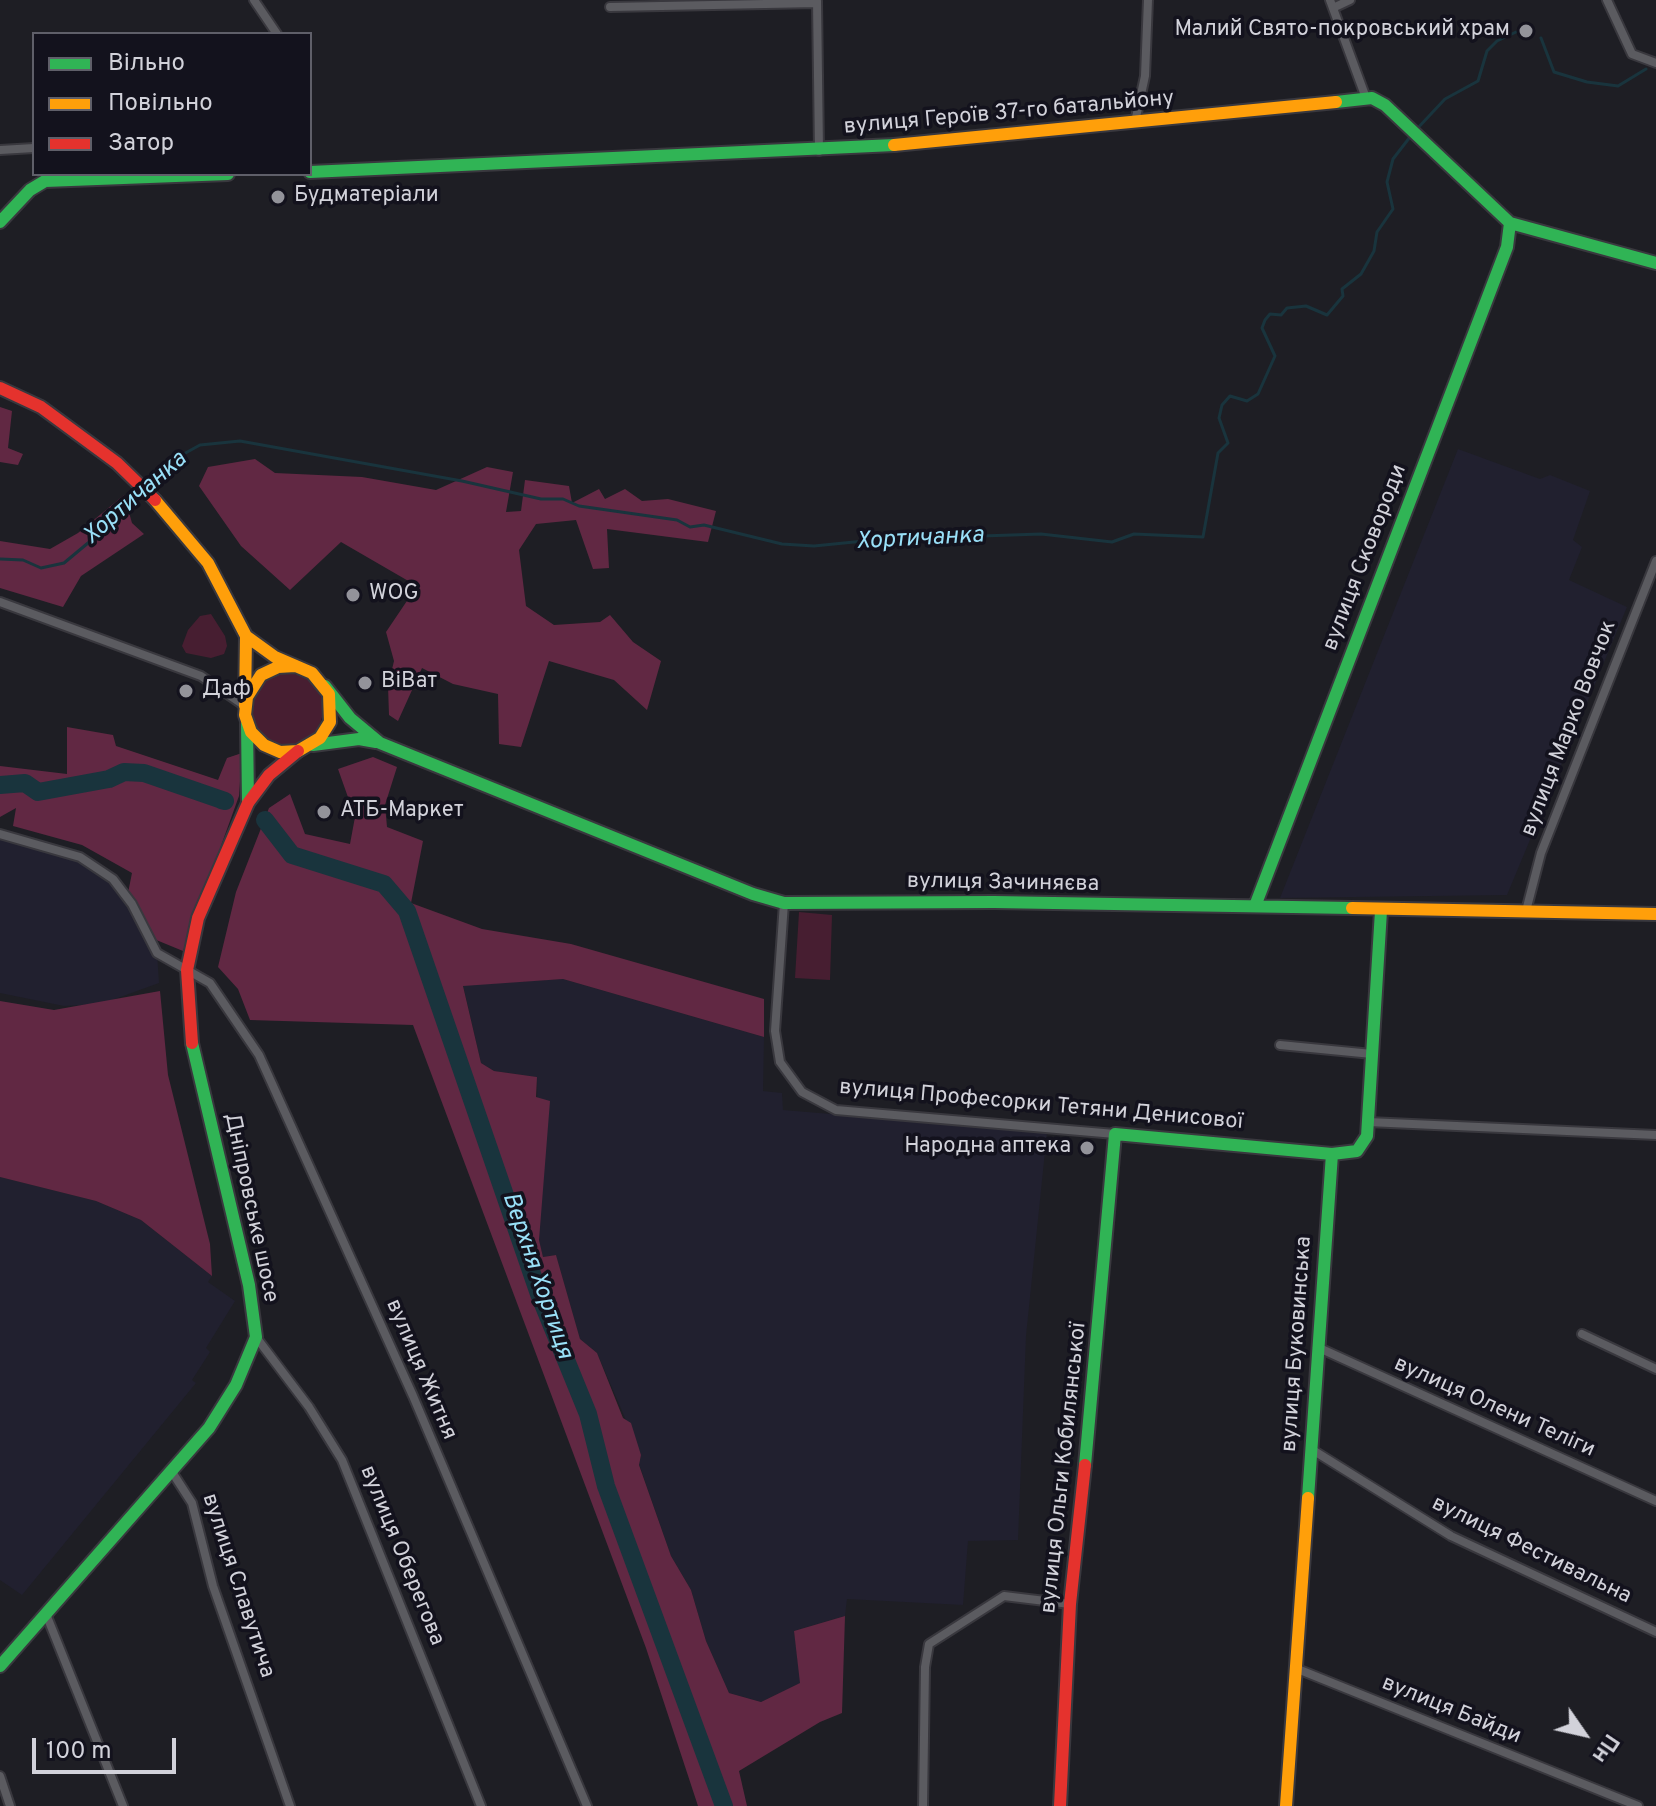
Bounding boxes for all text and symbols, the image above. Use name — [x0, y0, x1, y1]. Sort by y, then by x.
place label: Малий Свято-покровський храм — [1174, 18, 1510, 44]
marker: Малий Свято-покровський храм — [1517, 22, 1535, 40]
legend — [32, 32, 312, 176]
text: Вільно — [108, 49, 185, 79]
street label: вулиця Героїв 37-го батальйону — [843, 86, 1175, 142]
text: Повільно — [108, 89, 213, 119]
text: Затор — [108, 129, 174, 159]
place label: Будматеріали — [294, 184, 439, 210]
marker: Будматеріали — [269, 188, 287, 206]
water label: Хортичанка — [78, 446, 194, 552]
street label: вулиця Сковороди — [1318, 461, 1414, 655]
water label: Хортичанка — [855, 522, 985, 558]
place label: WOG — [369, 582, 419, 608]
marker: WOG — [344, 586, 362, 604]
street label: вулиця Марко Вовчок — [1517, 617, 1623, 841]
place label: ВіВат — [381, 670, 437, 696]
marker: ВіВат — [356, 674, 374, 692]
place label: Даф — [202, 678, 251, 704]
marker: Даф — [177, 682, 195, 700]
place label: АТБ-Маркет — [340, 799, 464, 825]
marker: АТБ-Маркет — [315, 803, 333, 821]
street label: вулиця Зачиняєва — [907, 869, 1099, 899]
street label: вулиця Професорки Тетяни Денисової — [838, 1075, 1244, 1137]
street label: Дніпровське шосе — [217, 1111, 283, 1305]
place label: Народна аптека — [904, 1135, 1071, 1161]
marker: Народна аптека — [1078, 1139, 1096, 1157]
water label: Верхня Хортиця — [494, 1189, 578, 1363]
street label: вулиця Буковинська — [1277, 1235, 1319, 1453]
street label: вулиця Житня — [378, 1296, 462, 1444]
street label: вулиця Ольги Кобилянської — [1037, 1321, 1093, 1615]
street label: вулиця Олени Теліги — [1389, 1352, 1599, 1464]
street label: вулиця Оберегова — [353, 1462, 449, 1650]
street label: вулиця Славутича — [195, 1491, 279, 1681]
street label: вулиця Фестивальна — [1427, 1491, 1635, 1611]
street label: вулиця Байди — [1377, 1671, 1525, 1751]
north arrow — [1544, 1694, 1624, 1774]
scale bar — [36, 1722, 180, 1772]
text: Пн — [1585, 1728, 1624, 1768]
text: 100 m — [46, 1737, 112, 1767]

